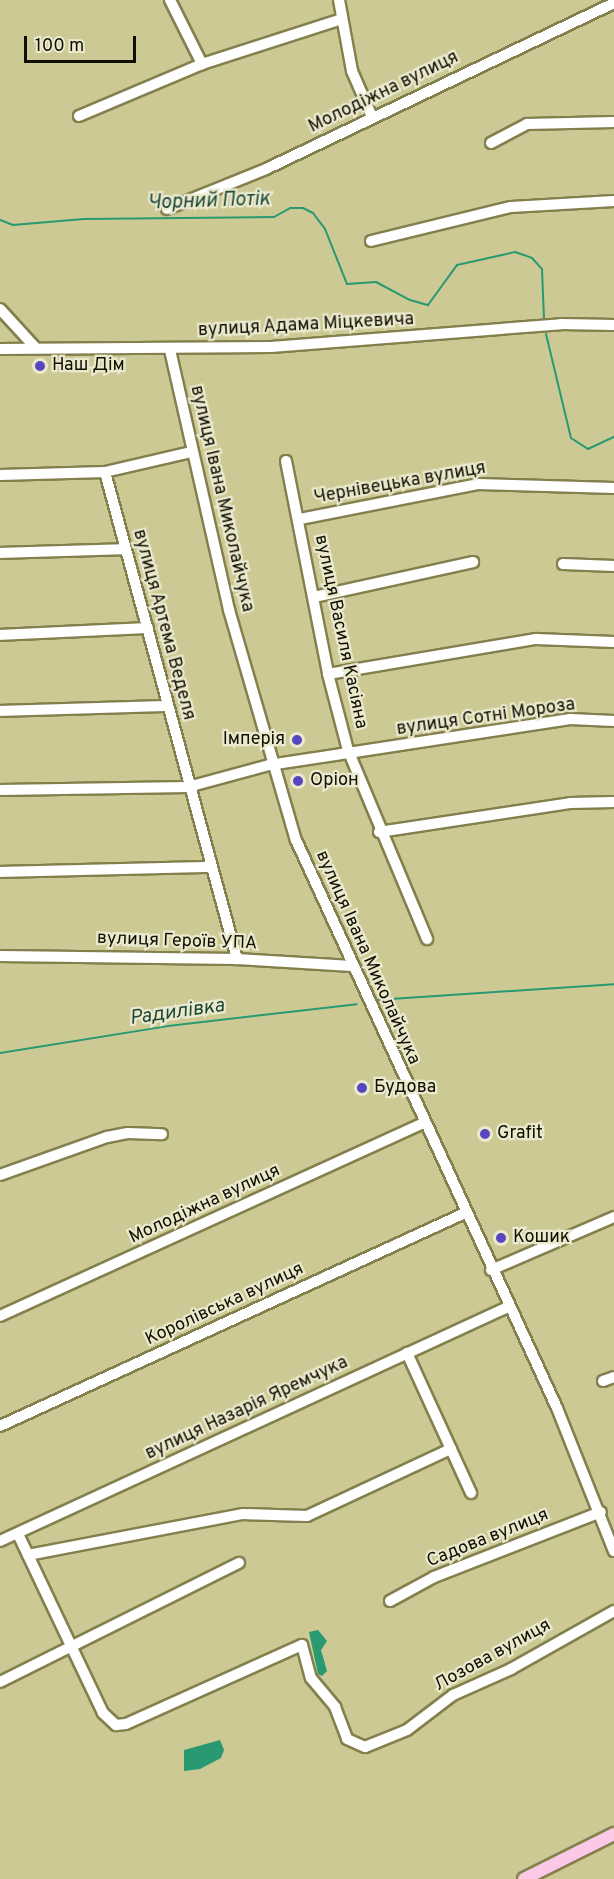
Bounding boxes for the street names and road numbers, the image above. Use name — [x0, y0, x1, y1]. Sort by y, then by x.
street label: Молодіжна вулиця — [305, 47, 463, 139]
street label: вулиця Адама Міцкевича — [197, 310, 415, 342]
street label: вулиця Івана Миколайчука — [184, 384, 258, 614]
street label: Чернівецька вулиця — [312, 458, 488, 510]
street label: вулиця Артема Веделя — [127, 527, 199, 723]
street label: вулиця Василя Касіяна — [309, 533, 371, 731]
street label: вулиця Сотні Мороза — [395, 695, 577, 741]
street label: вулиця Івана Миколайчука — [310, 848, 424, 1068]
street label: вулиця Героїв УПА — [97, 928, 257, 956]
street label: Молодіжна вулиця — [126, 1161, 284, 1249]
street label: Королівська вулиця — [142, 1259, 308, 1351]
street label: вулиця Назарія Яремчука — [142, 1353, 352, 1465]
street label: Садова вулиця — [424, 1505, 552, 1573]
street label: Лозова вулиця — [431, 1615, 555, 1697]

